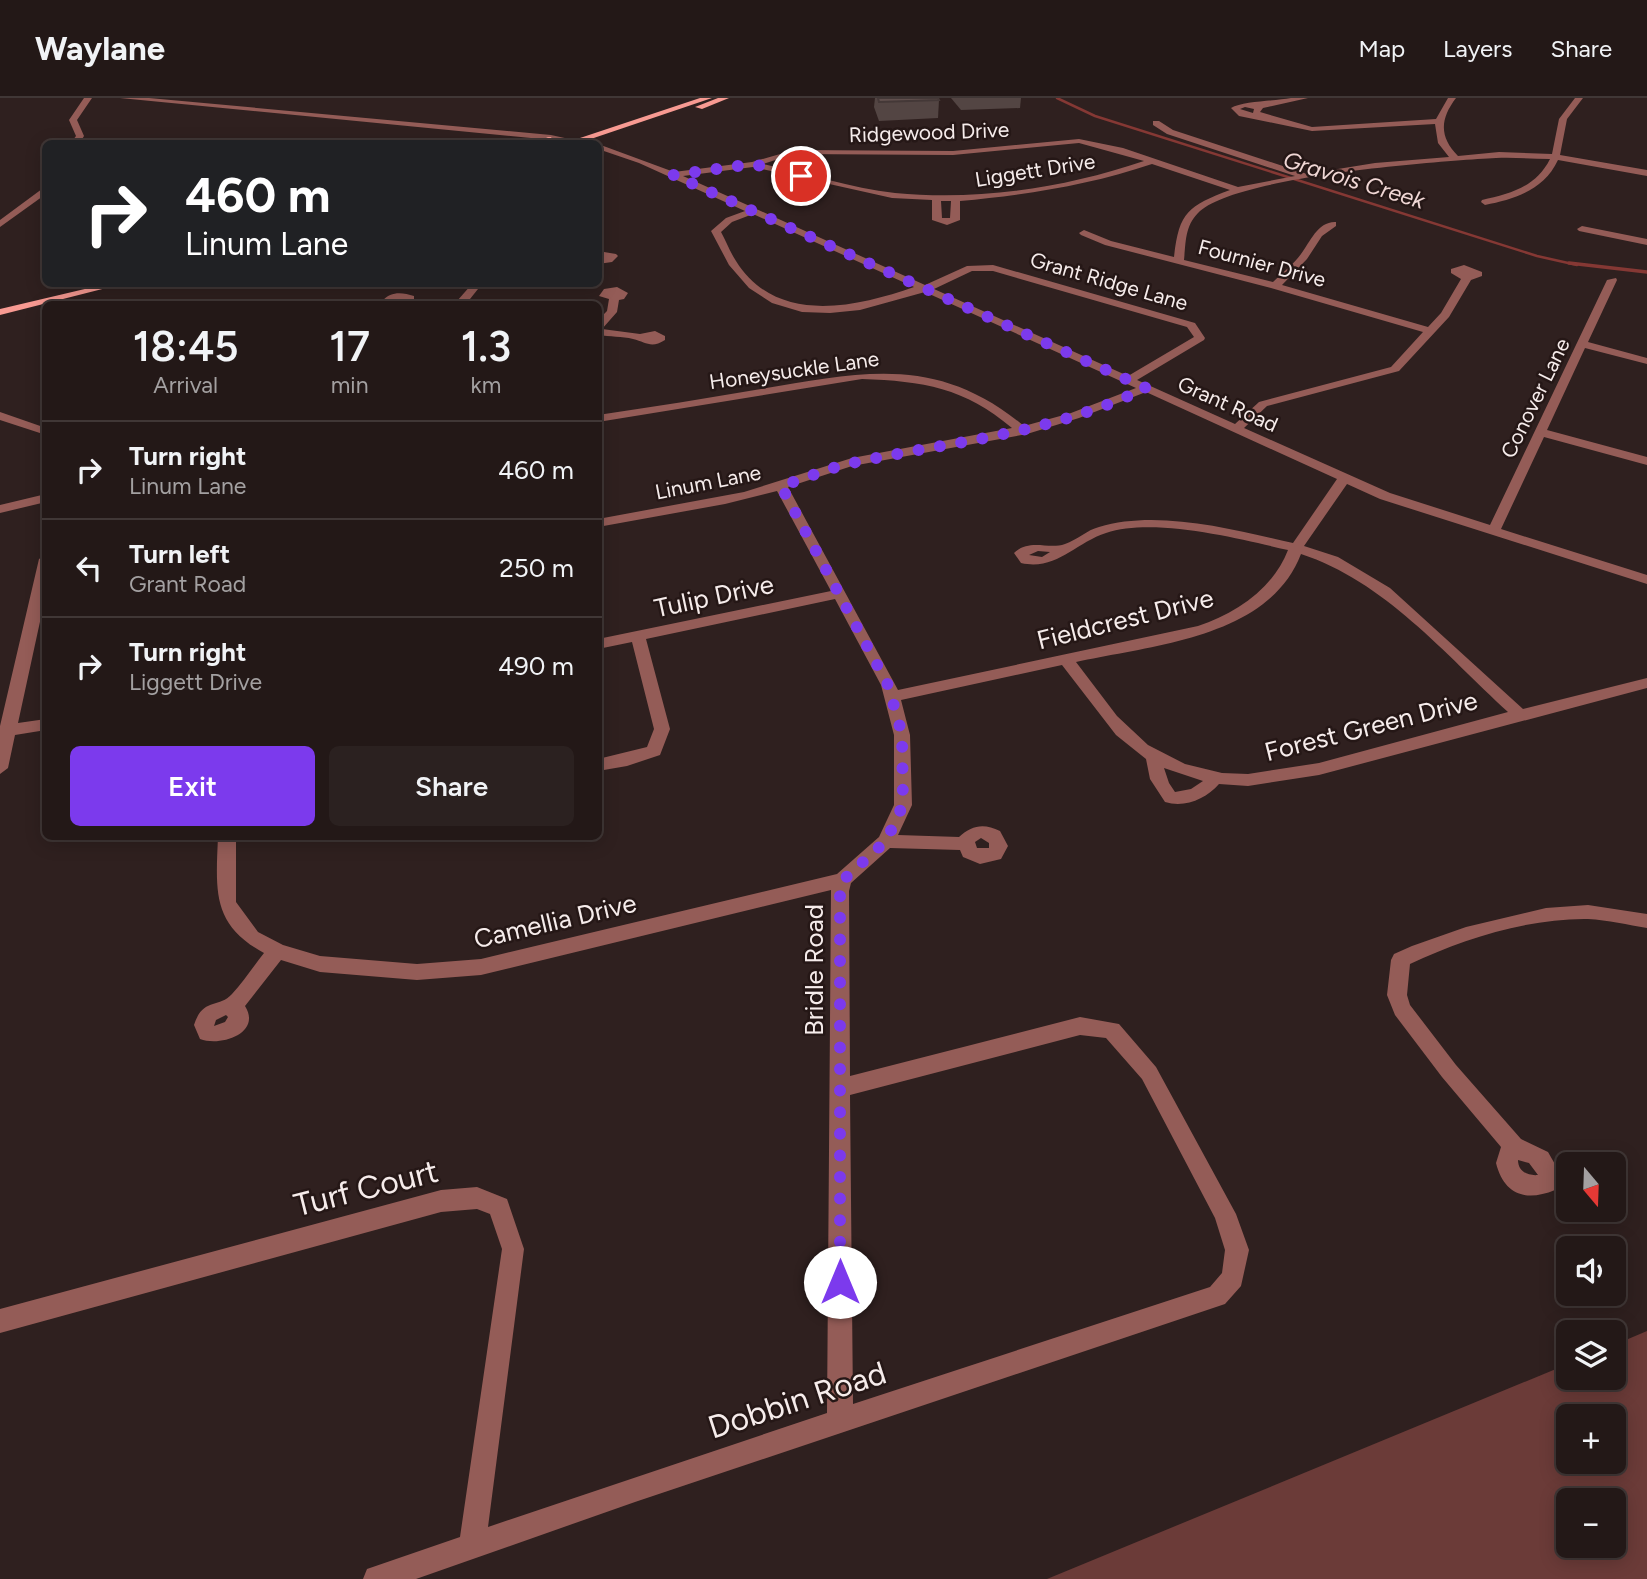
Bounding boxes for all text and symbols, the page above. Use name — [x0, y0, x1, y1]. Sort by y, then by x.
text: Waylane — [35, 29, 165, 68]
text: Map — [1358, 34, 1405, 63]
text: Layers — [1443, 34, 1512, 63]
text: Share — [1550, 34, 1612, 63]
street label: Ridgewood Drive — [848, 117, 1010, 147]
water label: Gravois Creek — [1280, 145, 1429, 215]
pin — [771, 146, 831, 206]
street label: Liggett Drive — [973, 148, 1097, 192]
icon: arrive — [782, 157, 820, 195]
text: 460 m — [185, 165, 331, 224]
icon: right — [70, 168, 161, 259]
text: Linum Lane — [185, 225, 348, 263]
street label: Fournier Drive — [1195, 234, 1329, 292]
street label: Grant Ridge Lane — [1027, 247, 1191, 315]
text: 18:45 — [133, 321, 239, 372]
text: 17 — [329, 321, 370, 372]
text: 1.3 — [461, 321, 511, 372]
street label: Conover Lane — [1495, 334, 1575, 462]
street label: Honeysuckle Lane — [708, 346, 880, 394]
text: Arrival — [153, 371, 218, 399]
text: min — [331, 371, 369, 399]
text: km — [471, 371, 501, 399]
street label: Grant Road — [1174, 371, 1282, 437]
text: Turn right — [129, 440, 246, 472]
icon: right — [70, 451, 108, 489]
text: 460 m — [498, 454, 574, 486]
street label: Linum Lane — [653, 460, 763, 504]
text: Linum Lane — [129, 472, 246, 500]
text: Turn left — [129, 538, 230, 570]
icon: left — [70, 549, 108, 587]
text: 250 m — [499, 552, 574, 584]
street label: Tulip Drive — [651, 568, 777, 624]
text: Grant Road — [129, 570, 246, 598]
street label: Fieldcrest Drive — [1033, 582, 1217, 656]
text: Turn right — [129, 636, 246, 668]
icon: right — [70, 647, 108, 685]
text: 490 m — [498, 650, 574, 682]
text: Liggett Drive — [129, 668, 262, 696]
street label: Forest Green Drive — [1261, 684, 1481, 768]
button: Exit — [70, 746, 315, 826]
button: Share — [329, 746, 574, 826]
street label: Camellia Drive — [471, 887, 639, 955]
street label: Bridle Road — [798, 904, 830, 1036]
street label: Turf Court — [290, 1152, 442, 1224]
north arrow — [1556, 1152, 1626, 1222]
map controls — [1556, 1152, 1626, 1558]
button: sound — [1556, 1236, 1626, 1306]
position arrow — [803, 1245, 877, 1319]
button: layers — [1556, 1320, 1626, 1390]
street label: Dobbin Road — [703, 1353, 891, 1447]
button: + — [1556, 1404, 1626, 1474]
button: − — [1556, 1488, 1626, 1558]

